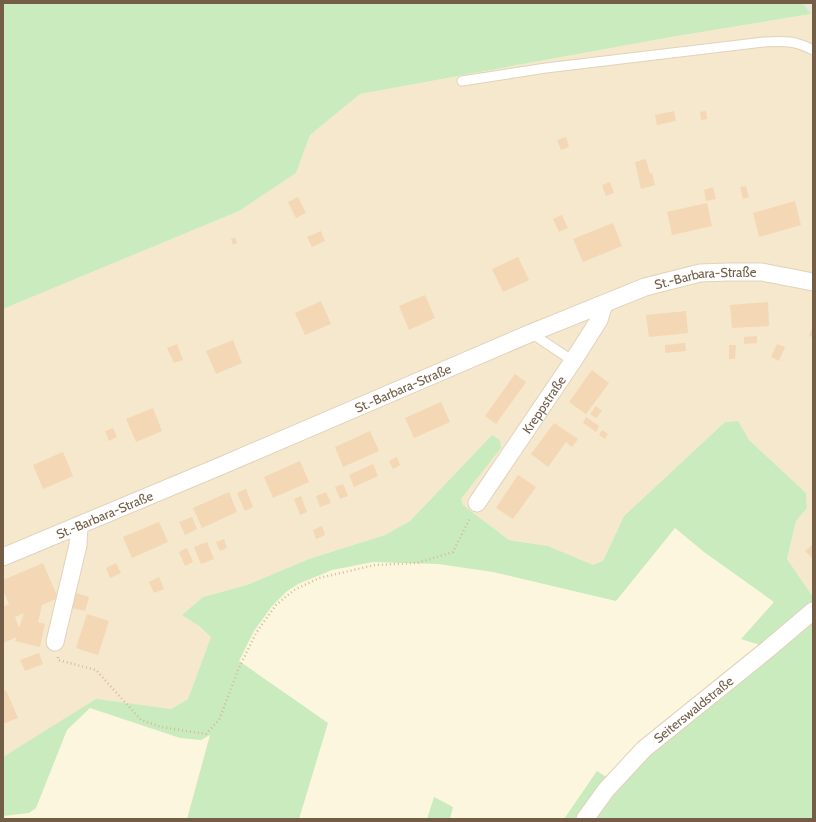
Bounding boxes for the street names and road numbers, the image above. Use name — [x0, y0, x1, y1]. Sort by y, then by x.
street label: St.-Barbara-Straße — [653, 264, 757, 292]
street label: St.-Barbara-Straße — [352, 360, 454, 416]
street label: Kreppstraße — [518, 372, 569, 436]
street label: St.-Barbara-Straße — [54, 487, 156, 542]
street label: Seiterswaldstraße — [650, 672, 737, 746]

